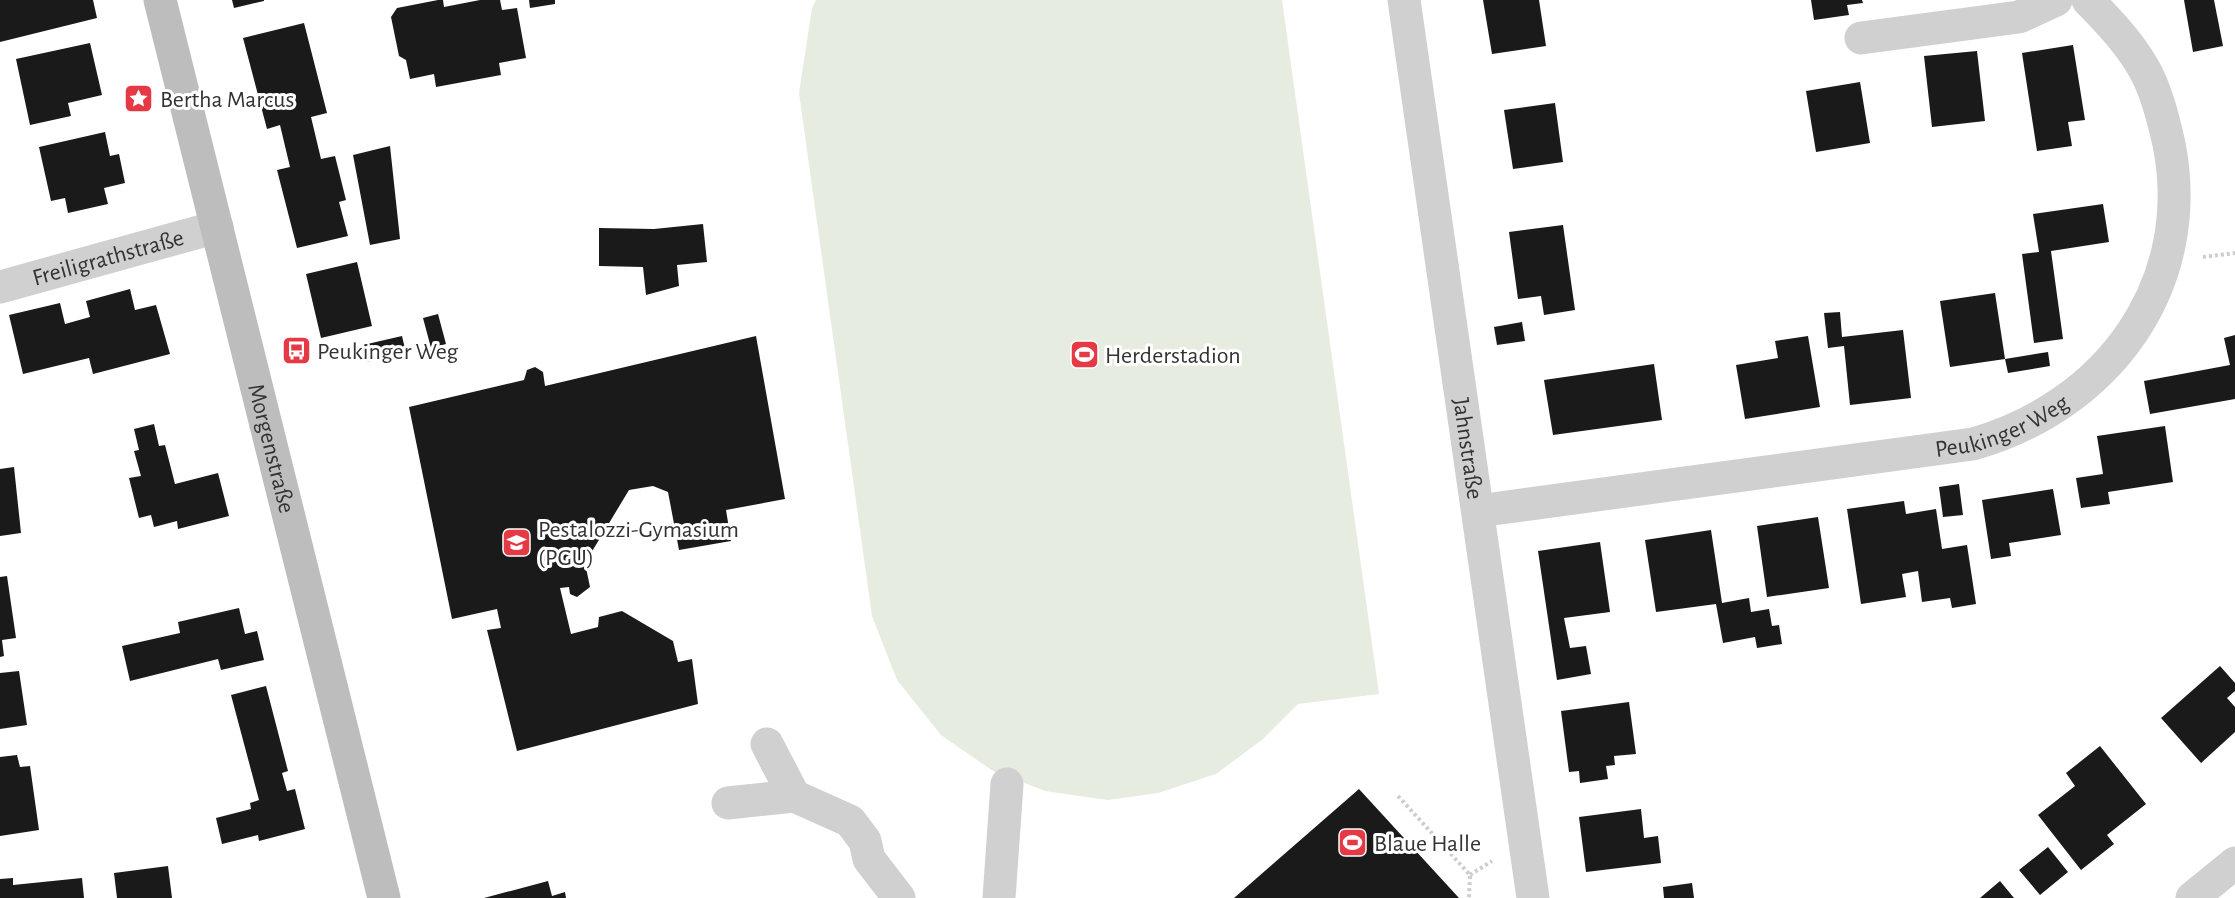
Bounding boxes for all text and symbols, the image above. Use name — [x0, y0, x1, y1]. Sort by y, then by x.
place icon: Bertha Marcus — [123, 83, 155, 115]
place label: Bertha Marcus — [160, 88, 294, 112]
street label: Freiligrathstraße — [30, 226, 187, 290]
bus stop icon: Peukinger Weg — [280, 335, 312, 367]
sports icon: Herderstadion — [1068, 339, 1100, 371]
place label: Peukinger Weg — [317, 340, 459, 364]
place label: Herderstadion — [1105, 344, 1241, 368]
street label: Morgenstraße — [243, 381, 299, 516]
street label: Peukinger Weg — [1934, 391, 2073, 462]
street label: Jahnstraße — [1448, 396, 1487, 501]
place label: Pestalozzi-Gymasium (PGU) — [538, 518, 739, 570]
school or university icon: Pestalozzi-Gymasium (PGU) — [501, 527, 533, 559]
sports icon: Blaue Halle — [1337, 827, 1369, 859]
place label: Blaue Halle — [1374, 832, 1481, 856]

